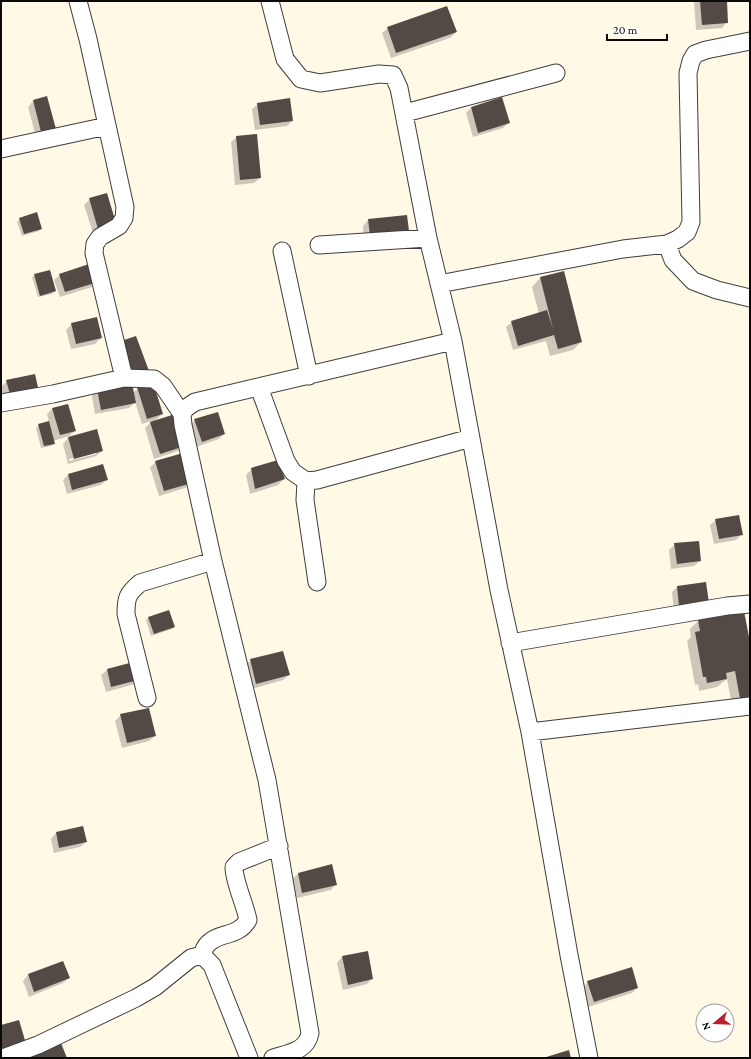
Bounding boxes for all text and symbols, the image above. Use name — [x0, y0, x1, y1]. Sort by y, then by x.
scale bar — [607, 16, 667, 42]
text: 20 m — [613, 23, 638, 37]
north arrow — [695, 1003, 735, 1043]
text: N — [698, 1020, 712, 1032]

